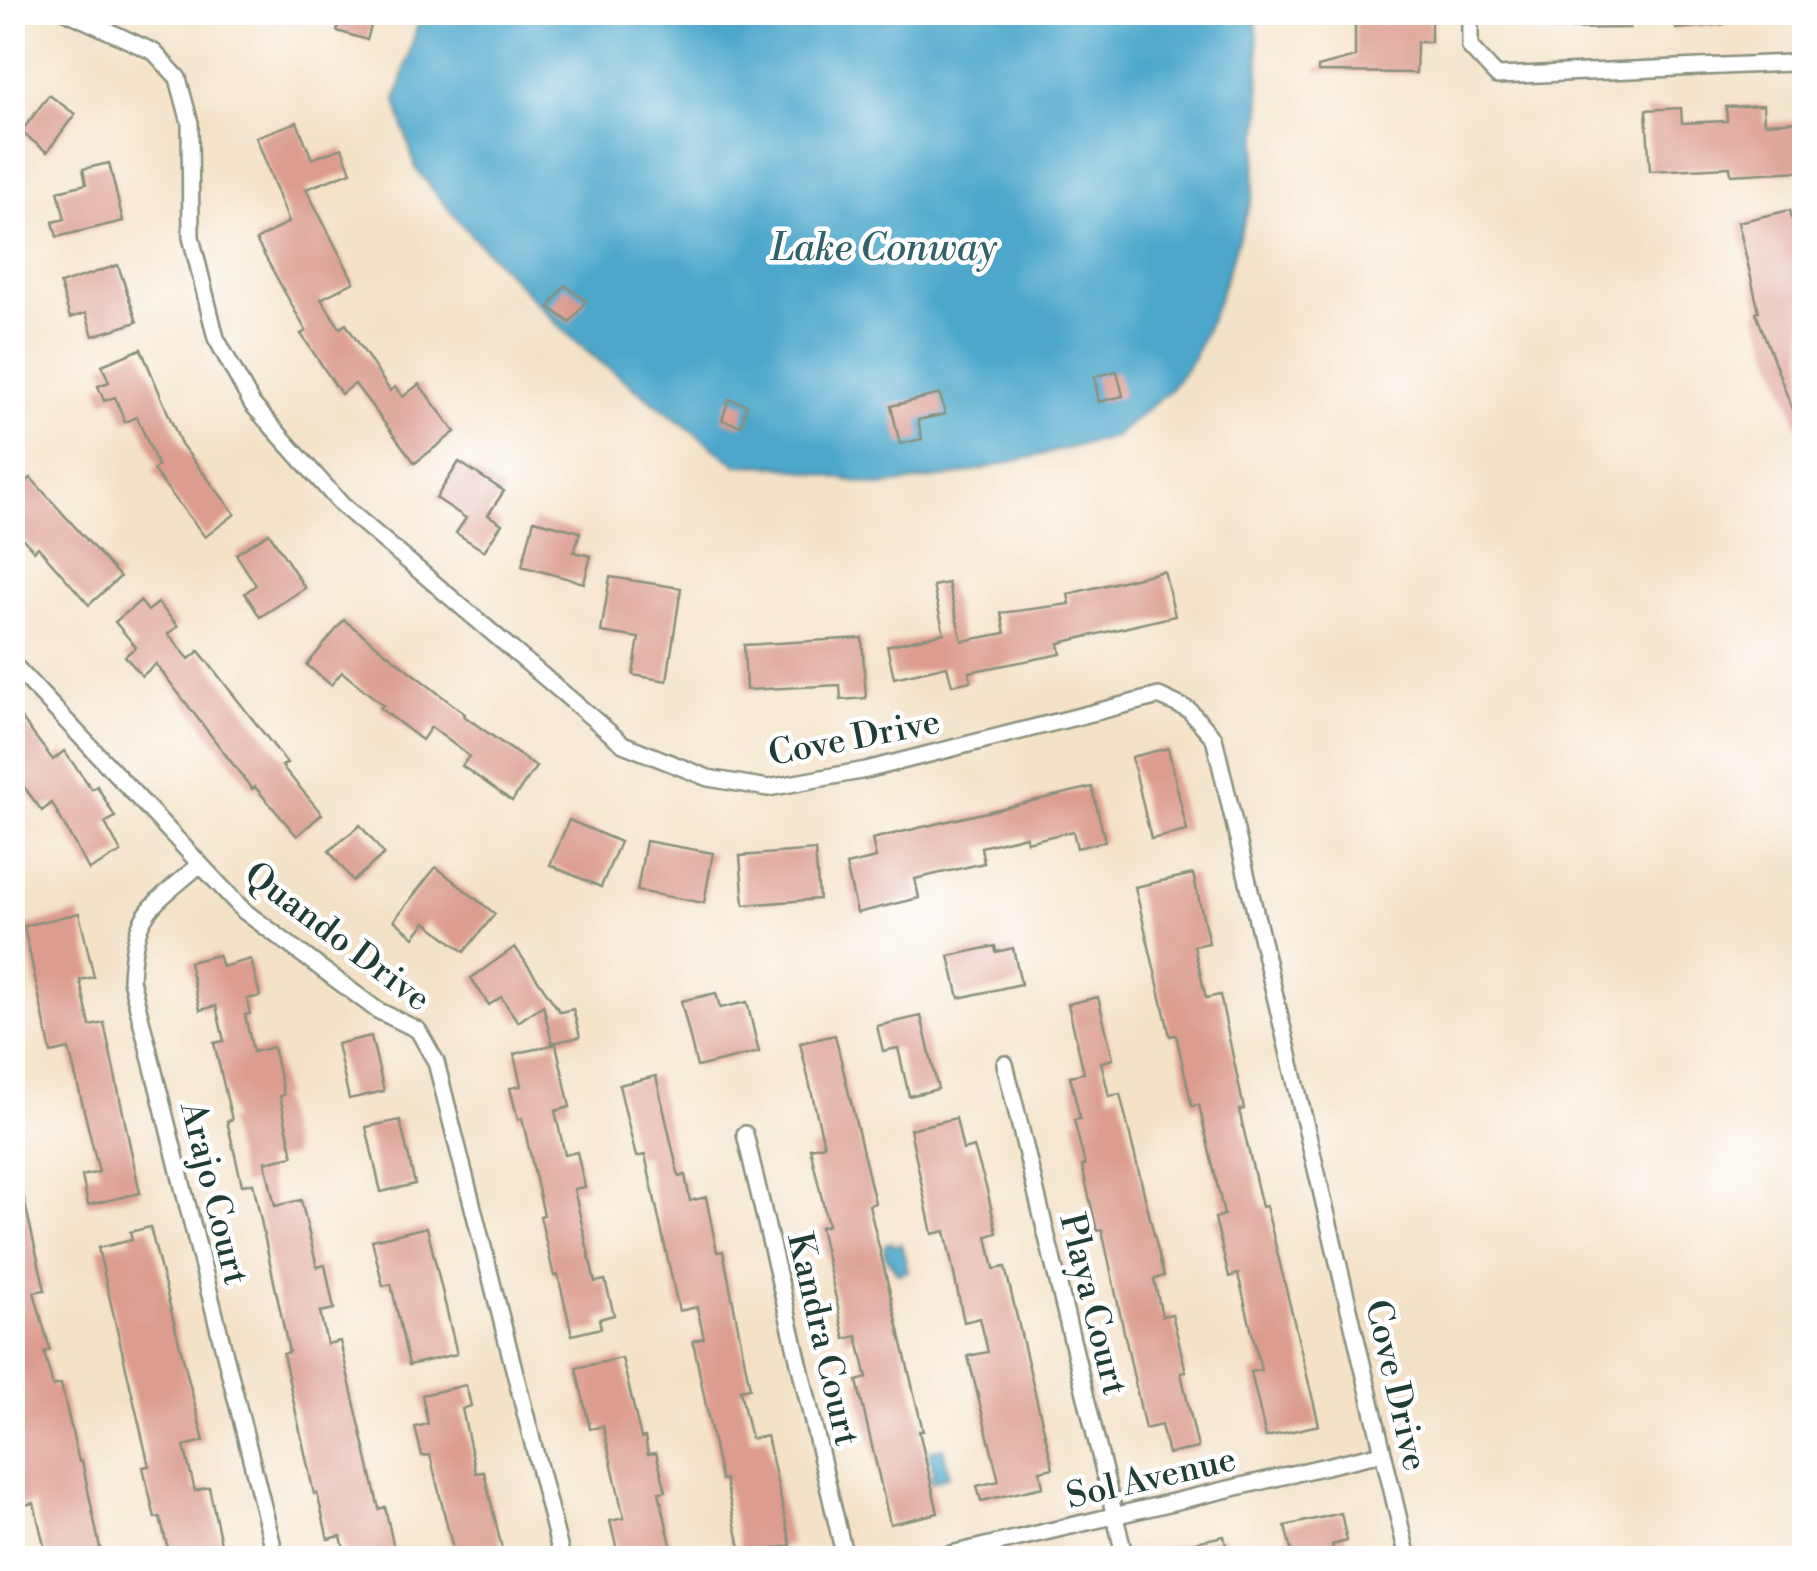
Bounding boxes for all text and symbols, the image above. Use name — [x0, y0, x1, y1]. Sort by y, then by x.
water label: Lake Conway — [770, 225, 998, 272]
street label: Cove Drive — [765, 701, 944, 776]
street label: Quando Drive — [236, 853, 439, 1021]
street label: Arajo Court — [170, 1096, 257, 1289]
street label: Playa Court — [1049, 1209, 1136, 1400]
street label: Kandra Court — [777, 1229, 868, 1450]
street label: Cove Drive — [1355, 1296, 1436, 1475]
street label: Sol Avenue — [1062, 1438, 1240, 1519]

